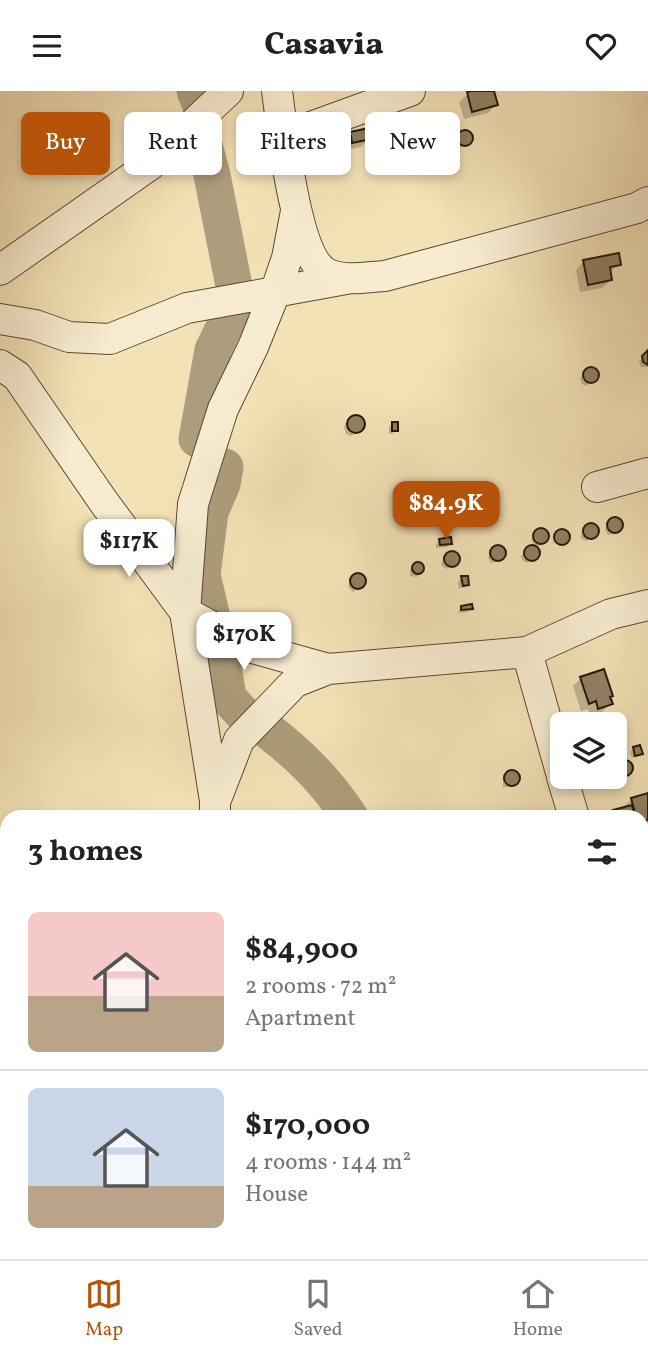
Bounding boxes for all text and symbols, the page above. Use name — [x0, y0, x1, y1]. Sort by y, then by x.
text: Casavia — [264, 24, 384, 68]
icon: menu — [28, 27, 66, 65]
icon: heart — [582, 27, 620, 65]
chip: Buy — [21, 112, 110, 175]
chip: Rent — [124, 112, 222, 175]
chip: Filters — [236, 112, 351, 175]
chip: New — [365, 112, 460, 175]
pin: $84.9K — [389, 482, 503, 541]
text: $84.9K — [409, 488, 483, 520]
pin: $117K — [80, 519, 178, 579]
text: $117K — [100, 526, 158, 558]
pin: $170K — [195, 613, 293, 672]
text: $170K — [212, 619, 276, 651]
map controls — [550, 712, 627, 789]
button: layers — [550, 712, 627, 789]
text: 3 homes — [28, 831, 143, 873]
icon: filters — [583, 833, 621, 871]
text: $84,900 — [245, 929, 358, 971]
icon: home — [84, 940, 168, 1024]
text: 2 rooms · 72 m² — [245, 971, 396, 1003]
text: Apartment — [245, 1003, 356, 1035]
text: $170,000 — [245, 1105, 370, 1147]
icon: home — [84, 1116, 168, 1200]
text: 4 rooms · 144 m² — [245, 1147, 411, 1179]
text: House — [245, 1179, 308, 1211]
tab: Map — [85, 1275, 123, 1343]
tab: Saved — [293, 1275, 342, 1343]
tab: Home — [513, 1275, 563, 1343]

